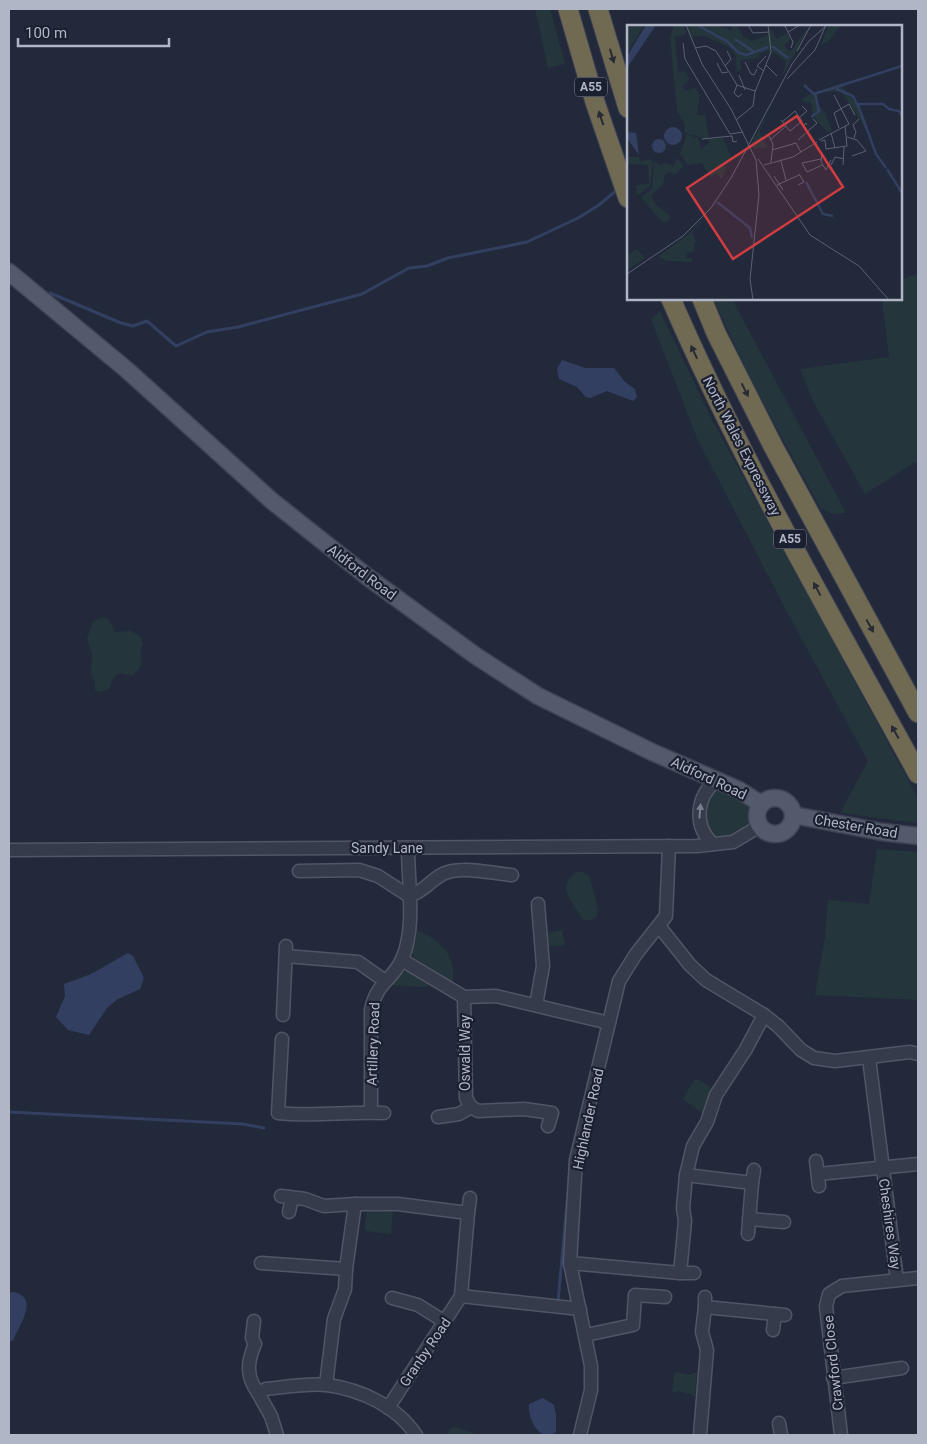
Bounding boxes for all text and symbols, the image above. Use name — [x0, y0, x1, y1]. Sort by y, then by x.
scale bar — [18, 15, 169, 47]
text: 100 m — [25, 24, 67, 42]
inset map — [627, 25, 902, 300]
one-way arrow — [609, 48, 617, 63]
road number: A55 — [575, 77, 607, 96]
one-way arrow — [597, 110, 605, 125]
one-way arrow — [690, 344, 698, 359]
street label: North Wales Expressway — [700, 374, 784, 519]
one-way arrow — [741, 383, 749, 398]
road number: A55 — [774, 530, 806, 548]
street label: Aldford Road — [325, 541, 399, 603]
one-way arrow — [813, 582, 822, 595]
one-way arrow — [866, 620, 875, 633]
one-way arrow — [891, 724, 899, 739]
street label: Aldford Road — [669, 754, 749, 802]
one-way arrow — [696, 803, 704, 819]
street label: Chester Road — [813, 811, 899, 841]
street label: Sandy Lane — [351, 840, 423, 856]
street label: Artillery Road — [364, 1002, 382, 1086]
street label: Oswald Way — [457, 1015, 473, 1091]
street label: Highlander Road — [569, 1067, 607, 1171]
street label: Cheshires Way — [876, 1178, 904, 1271]
street label: Granby Road — [396, 1315, 454, 1389]
street label: Crawford Close — [820, 1315, 846, 1411]

